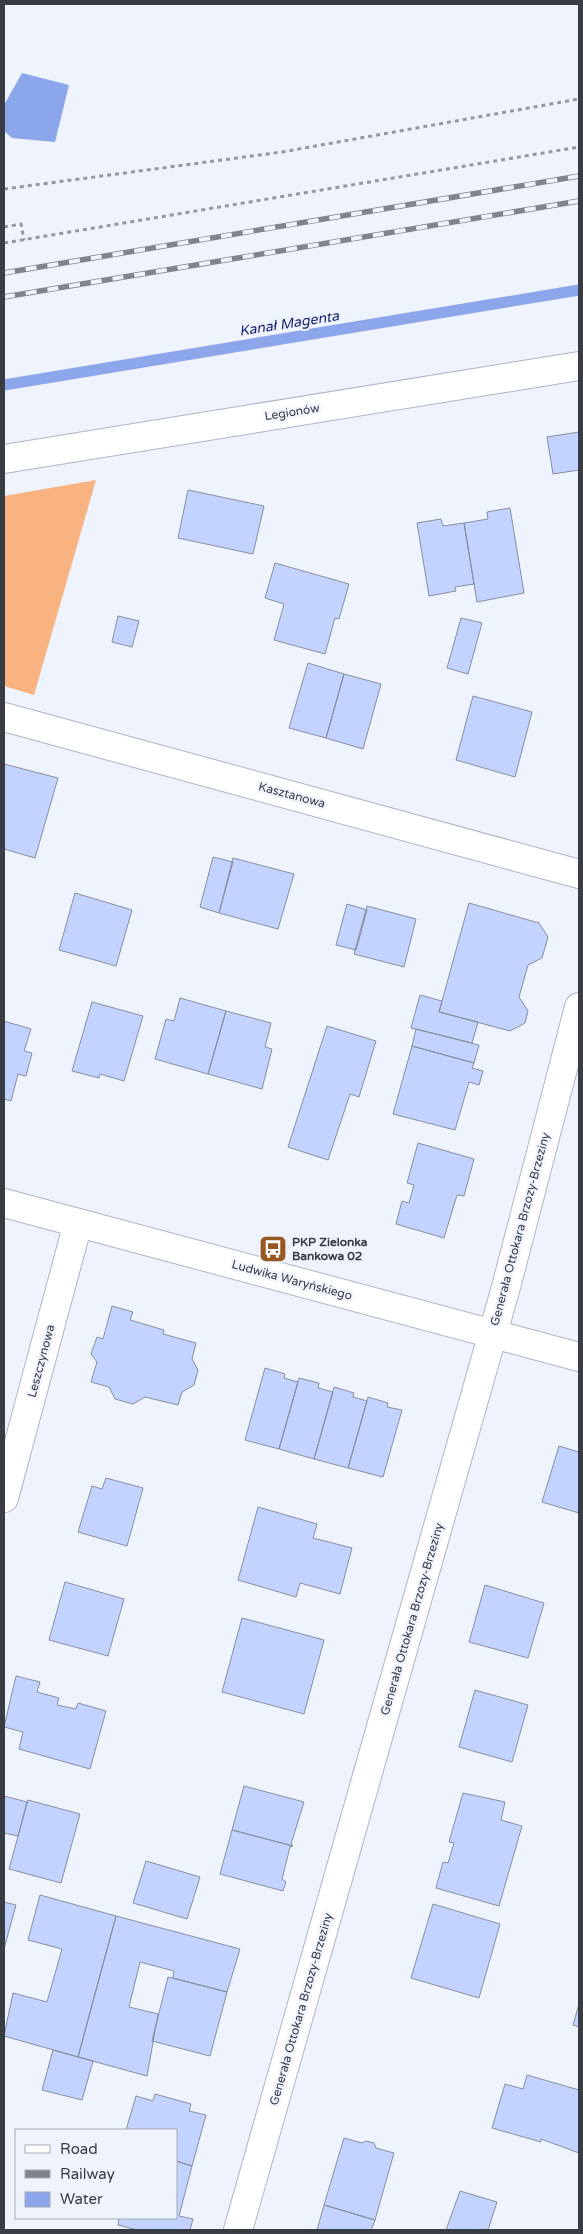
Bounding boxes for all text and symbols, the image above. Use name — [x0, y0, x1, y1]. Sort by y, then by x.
water label: Kanał Magenta — [238, 307, 341, 340]
street label: Legionów — [263, 401, 321, 423]
street label: Kasztanowa — [257, 779, 327, 811]
street label: Generała Ottokara Brzozy-Brzeziny — [487, 1130, 553, 1327]
bus stop icon: PKP Zielonka Bankowa 02 — [258, 1234, 288, 1264]
place label: PKP Zielonka Bankowa 02 — [292, 1235, 368, 1263]
street label: Ludwika Waryńskiego — [230, 1257, 354, 1303]
street label: Leszczynowa — [25, 1323, 57, 1399]
street label: Generała Ottokara Brzozy-Brzeziny — [378, 1521, 446, 1717]
street label: Generała Ottokara Brzozy-Brzeziny — [267, 1911, 335, 2107]
legend — [15, 2129, 178, 2219]
text: Road — [60, 2140, 98, 2158]
text: Railway — [60, 2165, 115, 2183]
text: Water — [60, 2190, 103, 2208]

